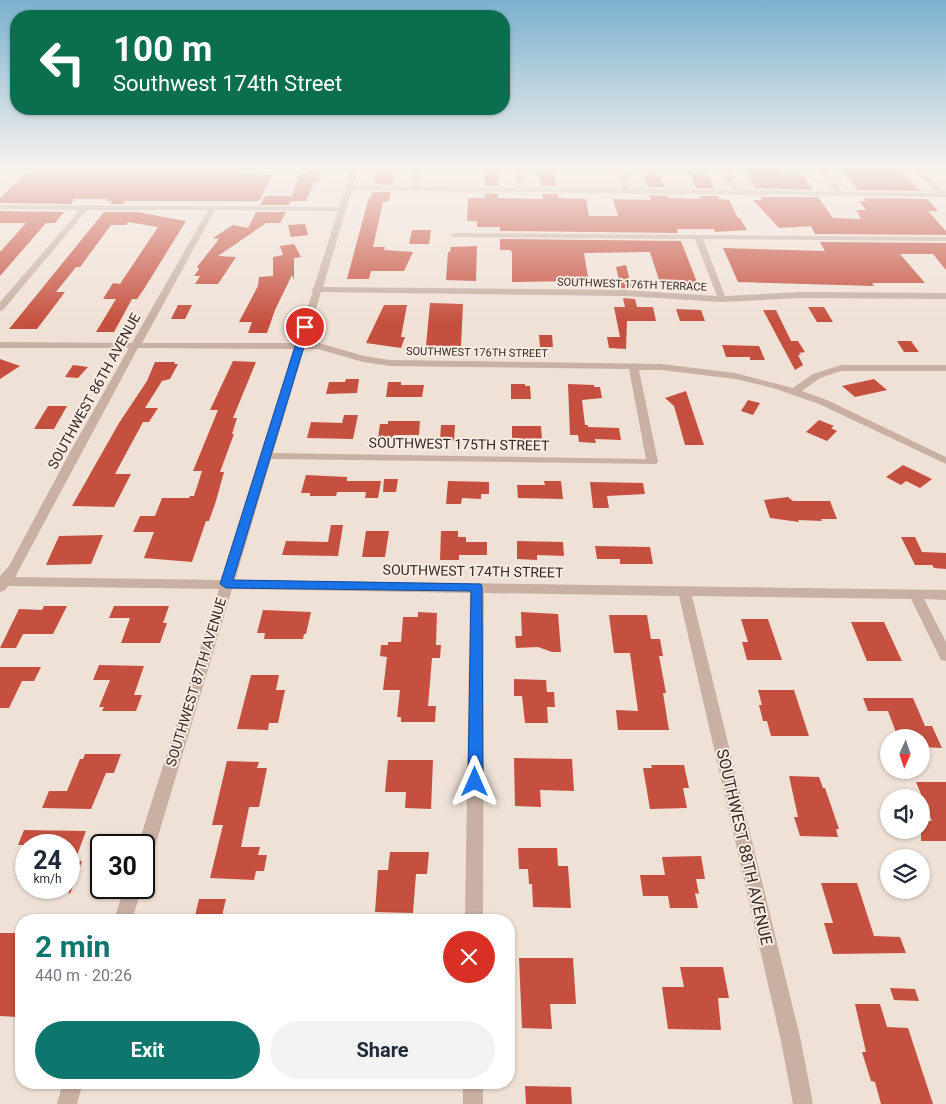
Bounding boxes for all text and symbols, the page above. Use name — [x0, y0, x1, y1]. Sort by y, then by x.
text: 100 m — [113, 29, 212, 70]
icon: left — [30, 30, 95, 95]
text: Southwest 174th Street — [113, 71, 342, 96]
street label: SOUTHWEST 176TH TERRACE — [557, 275, 707, 294]
pin — [284, 306, 326, 348]
street label: SOUTHWEST 86TH AVENUE — [44, 310, 144, 472]
icon: arrive — [291, 313, 319, 341]
street label: SOUTHWEST 176TH STREET — [406, 345, 549, 360]
street label: SOUTHWEST 175TH STREET — [369, 434, 550, 454]
street label: SOUTHWEST 174TH STREET — [383, 561, 564, 581]
street label: SOUTHWEST 87TH AVENUE — [163, 596, 229, 768]
north arrow — [880, 729, 930, 779]
map controls — [880, 729, 930, 899]
street label: SOUTHWEST 88TH AVENUE — [713, 747, 776, 947]
position arrow — [448, 755, 500, 807]
button: sound — [880, 789, 930, 839]
speed limit sign: 30 — [90, 834, 155, 899]
text: 24 — [33, 846, 62, 875]
button: layers — [880, 849, 930, 899]
text: km/h — [33, 872, 62, 886]
text: 2 min — [35, 929, 110, 964]
button: close — [443, 931, 495, 983]
text: 440 m · 20:26 — [35, 966, 132, 985]
button: Exit — [35, 1021, 260, 1079]
button: Share — [270, 1021, 495, 1079]

